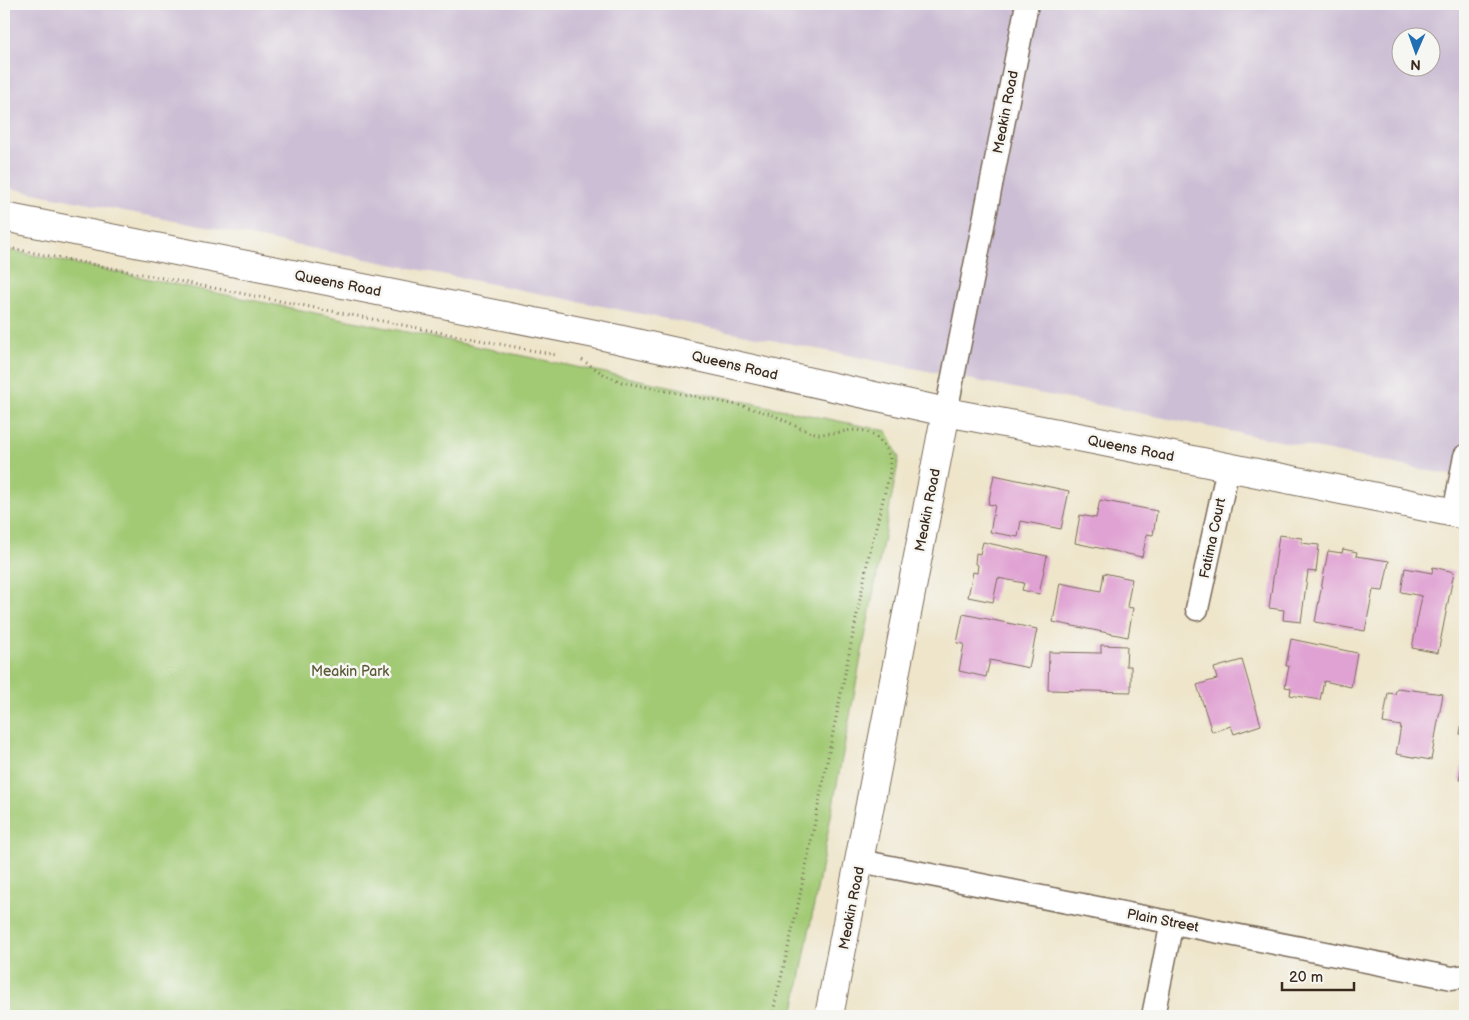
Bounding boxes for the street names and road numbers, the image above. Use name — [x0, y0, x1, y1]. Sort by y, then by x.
street label: Meakin Road — [989, 69, 1022, 155]
street label: Queens Road — [293, 267, 383, 300]
street label: Queens Road — [690, 347, 780, 384]
street label: Queens Road — [1086, 432, 1176, 465]
street label: Meakin Road — [911, 467, 944, 553]
street label: Fatima Court — [1196, 496, 1229, 580]
street label: Meakin Road — [835, 865, 868, 951]
street label: Plain Street — [1126, 905, 1201, 936]

